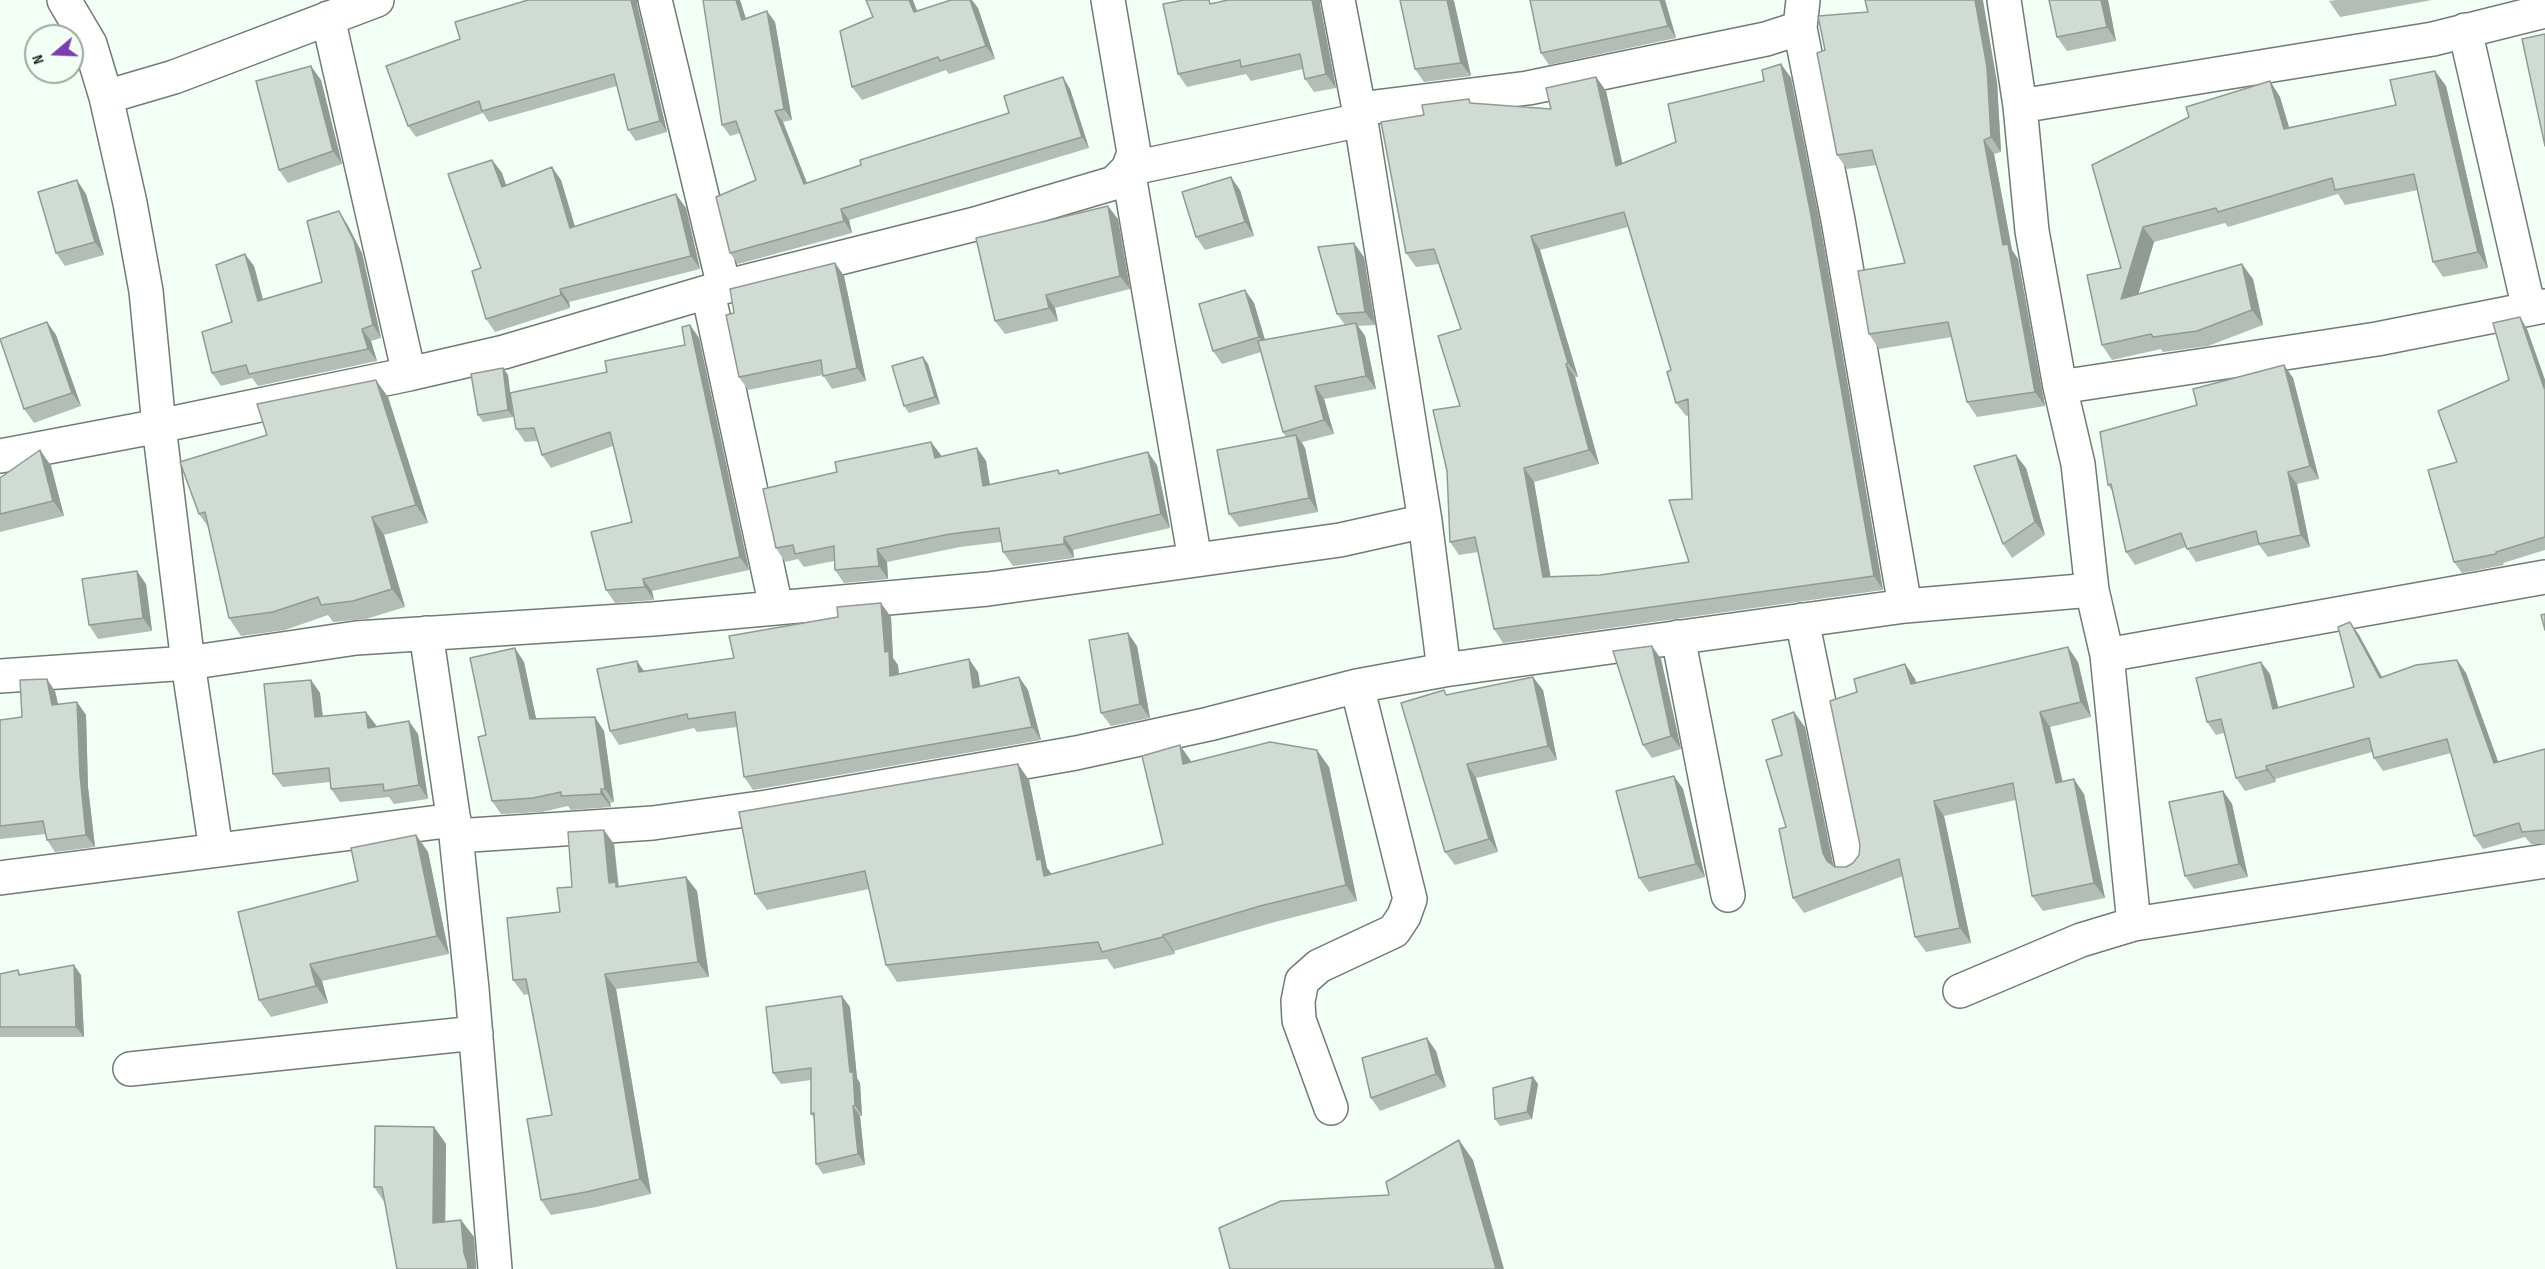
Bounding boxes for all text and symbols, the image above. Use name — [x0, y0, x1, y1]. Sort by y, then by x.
north arrow — [24, 24, 84, 84]
text: N — [28, 52, 49, 67]

